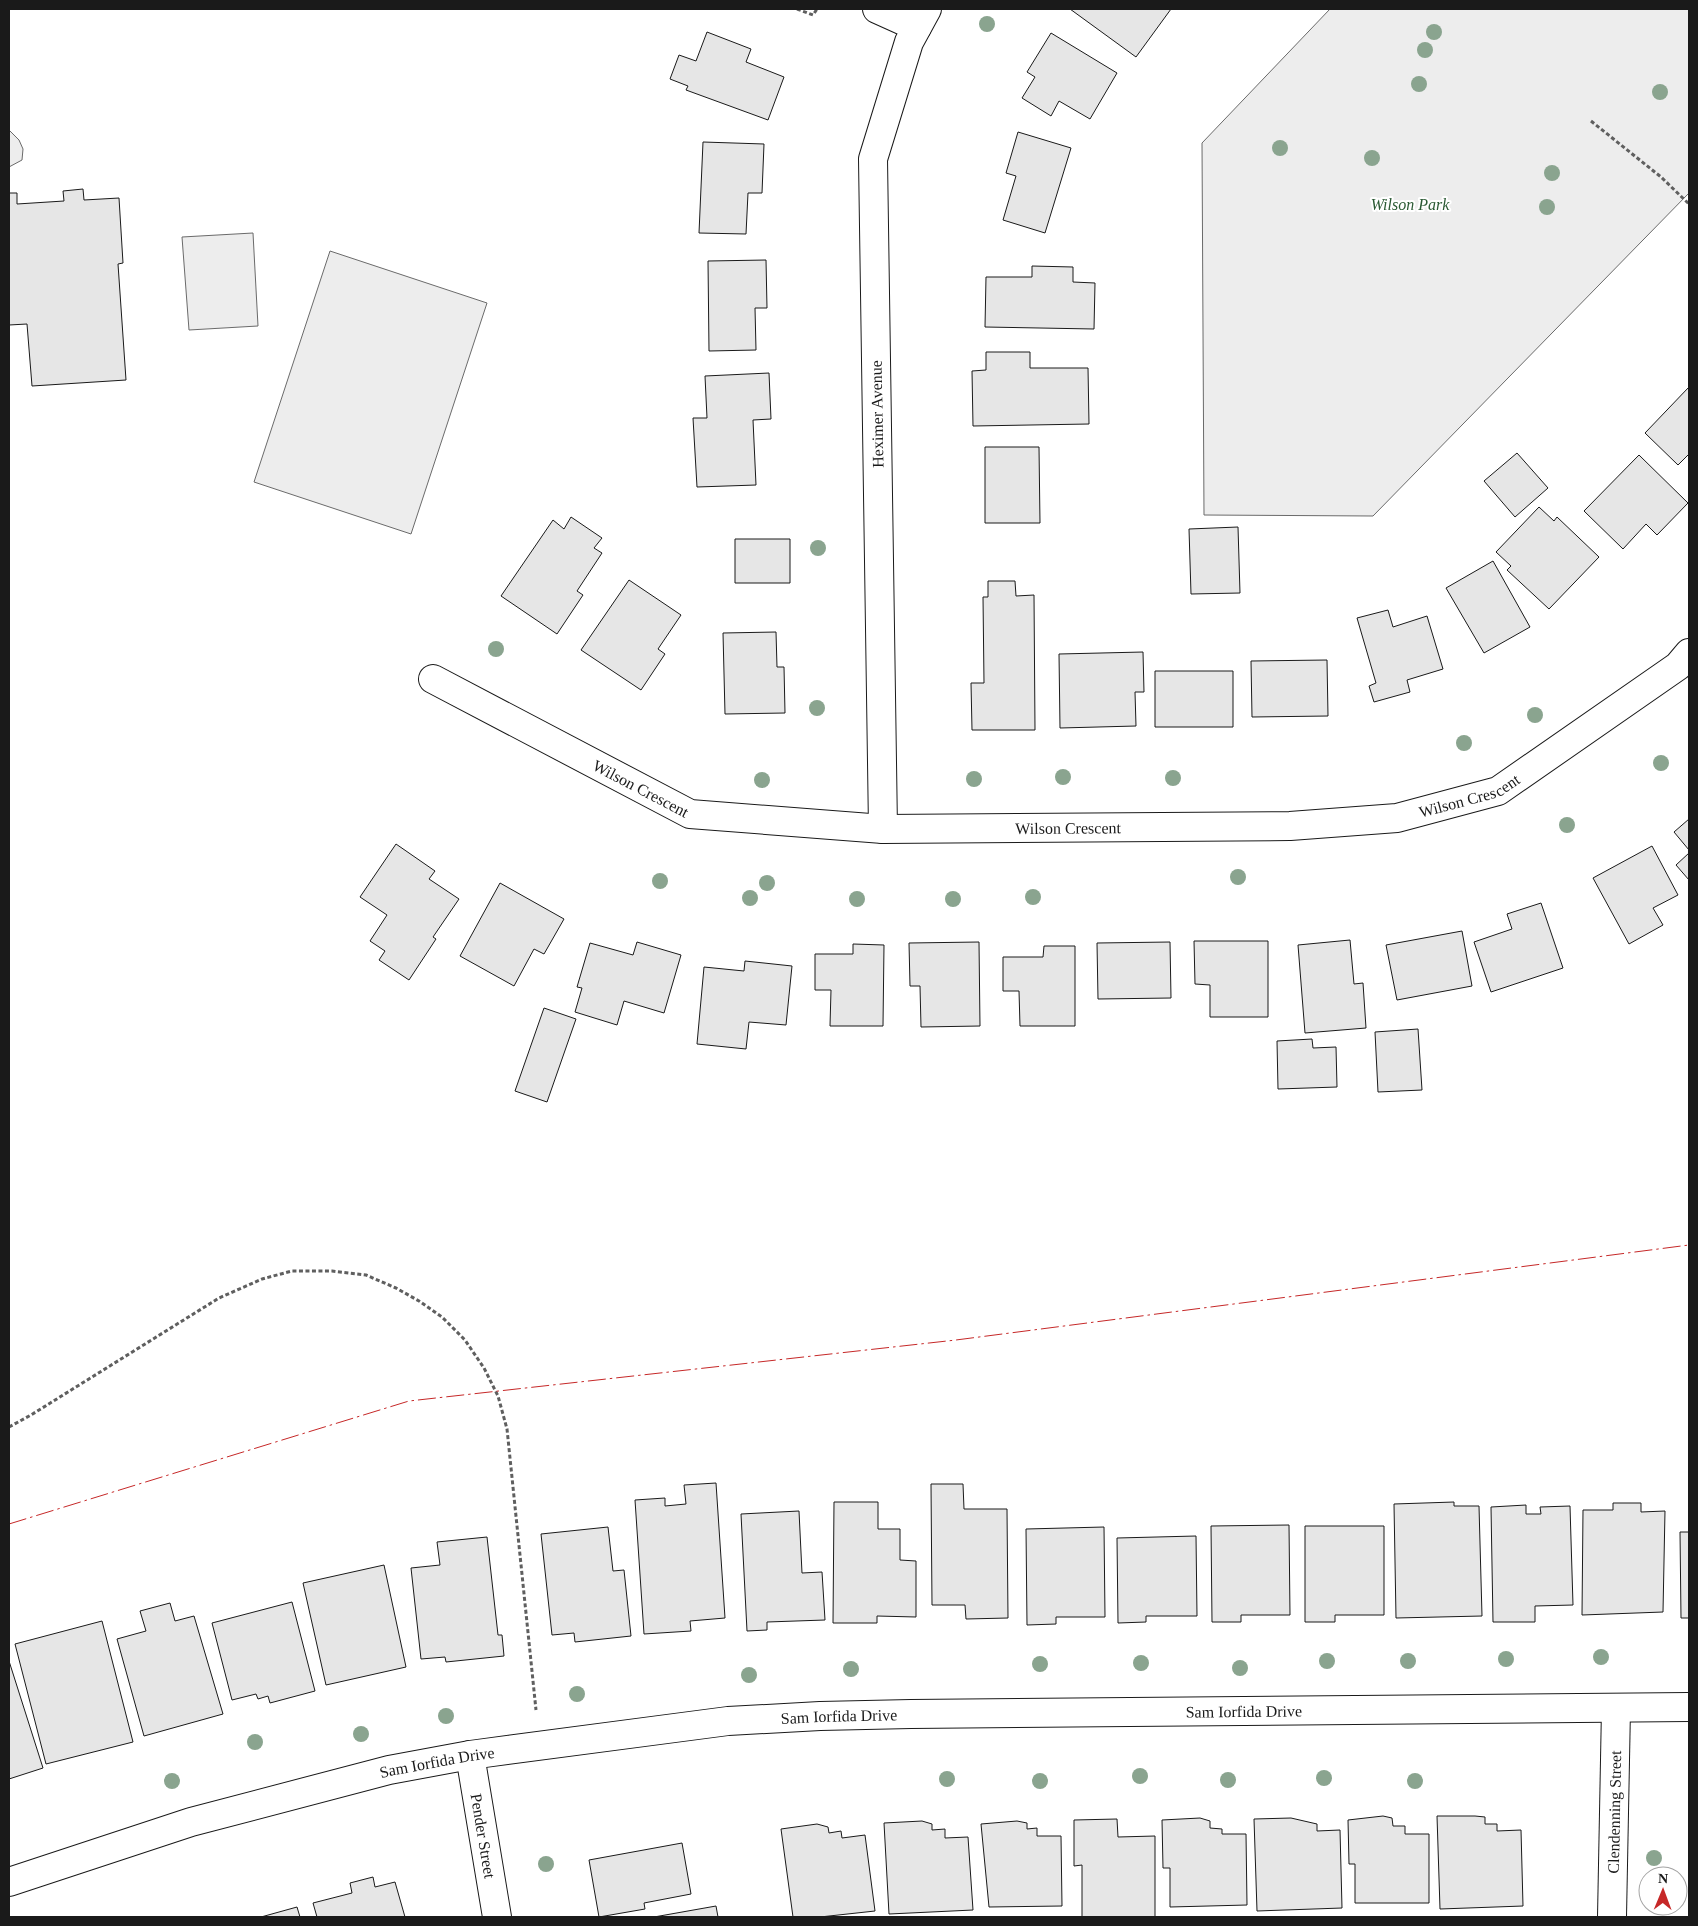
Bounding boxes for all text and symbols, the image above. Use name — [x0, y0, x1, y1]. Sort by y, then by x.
park label: Wilson Park — [1371, 196, 1450, 213]
street label: Heximer Avenue — [868, 360, 886, 468]
street label: Wilson Crescent — [590, 756, 692, 821]
street label: Wilson Crescent — [1417, 770, 1523, 820]
street label: Wilson Crescent — [1015, 819, 1122, 837]
street label: Sam Iorfida Drive — [1186, 1702, 1302, 1720]
street label: Sam Iorfida Drive — [780, 1706, 897, 1727]
street label: Sam Iorfida Drive — [378, 1743, 495, 1781]
street label: Clendenning Street — [1604, 1750, 1624, 1874]
street label: Pender Street — [468, 1792, 499, 1880]
north arrow — [1638, 1866, 1688, 1916]
text: N — [1658, 1871, 1668, 1886]

